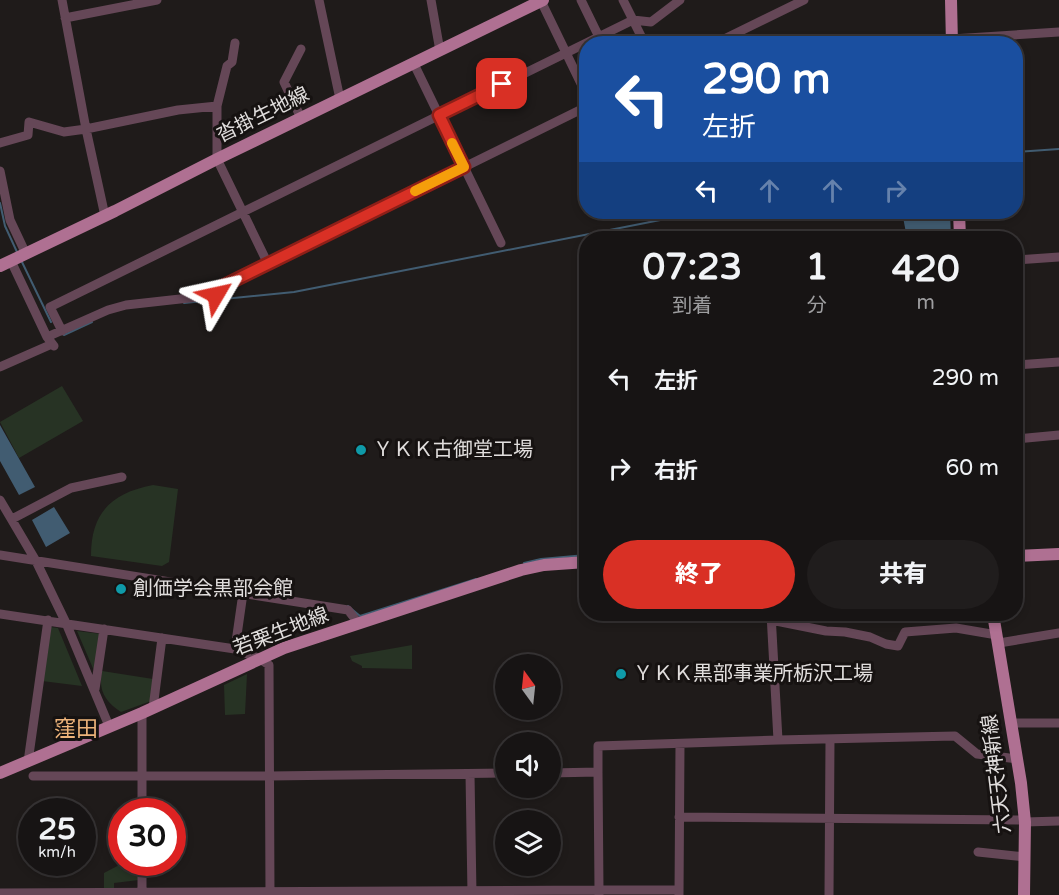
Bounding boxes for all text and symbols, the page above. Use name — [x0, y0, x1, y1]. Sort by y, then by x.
text: 290 m — [702, 54, 831, 105]
pin — [476, 58, 527, 109]
icon: left — [603, 60, 681, 138]
icon: arrive — [485, 67, 518, 100]
street label: 沓掛生地線 — [213, 82, 313, 148]
text: 左折 — [702, 111, 756, 144]
icon: left — [690, 174, 723, 207]
icon: ahead — [753, 174, 786, 207]
icon: ahead — [816, 174, 849, 207]
icon: right — [879, 174, 912, 207]
text: 07:23 — [642, 246, 742, 289]
text: 1 — [806, 246, 828, 289]
text: 420 — [892, 248, 960, 291]
position arrow — [184, 263, 248, 327]
text: m — [916, 291, 935, 315]
text: 到着 — [672, 294, 712, 318]
text: 分 — [807, 294, 827, 318]
icon: left — [603, 362, 636, 395]
text: 290 m — [932, 365, 999, 391]
text: 左折 — [654, 368, 698, 394]
place label: ＹＫＫ古御堂工場 — [373, 438, 533, 462]
marker: ＹＫＫ古御堂工場 — [354, 443, 368, 457]
icon: right — [603, 452, 636, 485]
text: 60 m — [945, 455, 999, 481]
text: 右折 — [654, 458, 698, 484]
button: 終了 — [603, 540, 795, 609]
button: 共有 — [807, 540, 999, 609]
place label: 創価学会黒部会館 — [133, 577, 293, 601]
marker: 創価学会黒部会館 — [114, 582, 128, 596]
street label: 若栗生地線 — [230, 603, 332, 661]
north arrow — [495, 654, 561, 720]
map controls — [495, 654, 561, 876]
place label: ＹＫＫ黒部事業所栃沢工場 — [633, 662, 873, 686]
marker: ＹＫＫ黒部事業所栃沢工場 — [614, 667, 628, 681]
street label: 六天天神新線 — [978, 713, 1016, 835]
district label: 窪田 — [54, 716, 98, 742]
button: sound — [495, 732, 561, 798]
speed limit sign: 30 — [108, 798, 186, 876]
button: layers — [495, 810, 561, 876]
text: 25 — [38, 811, 76, 848]
text: km/h — [38, 843, 76, 861]

